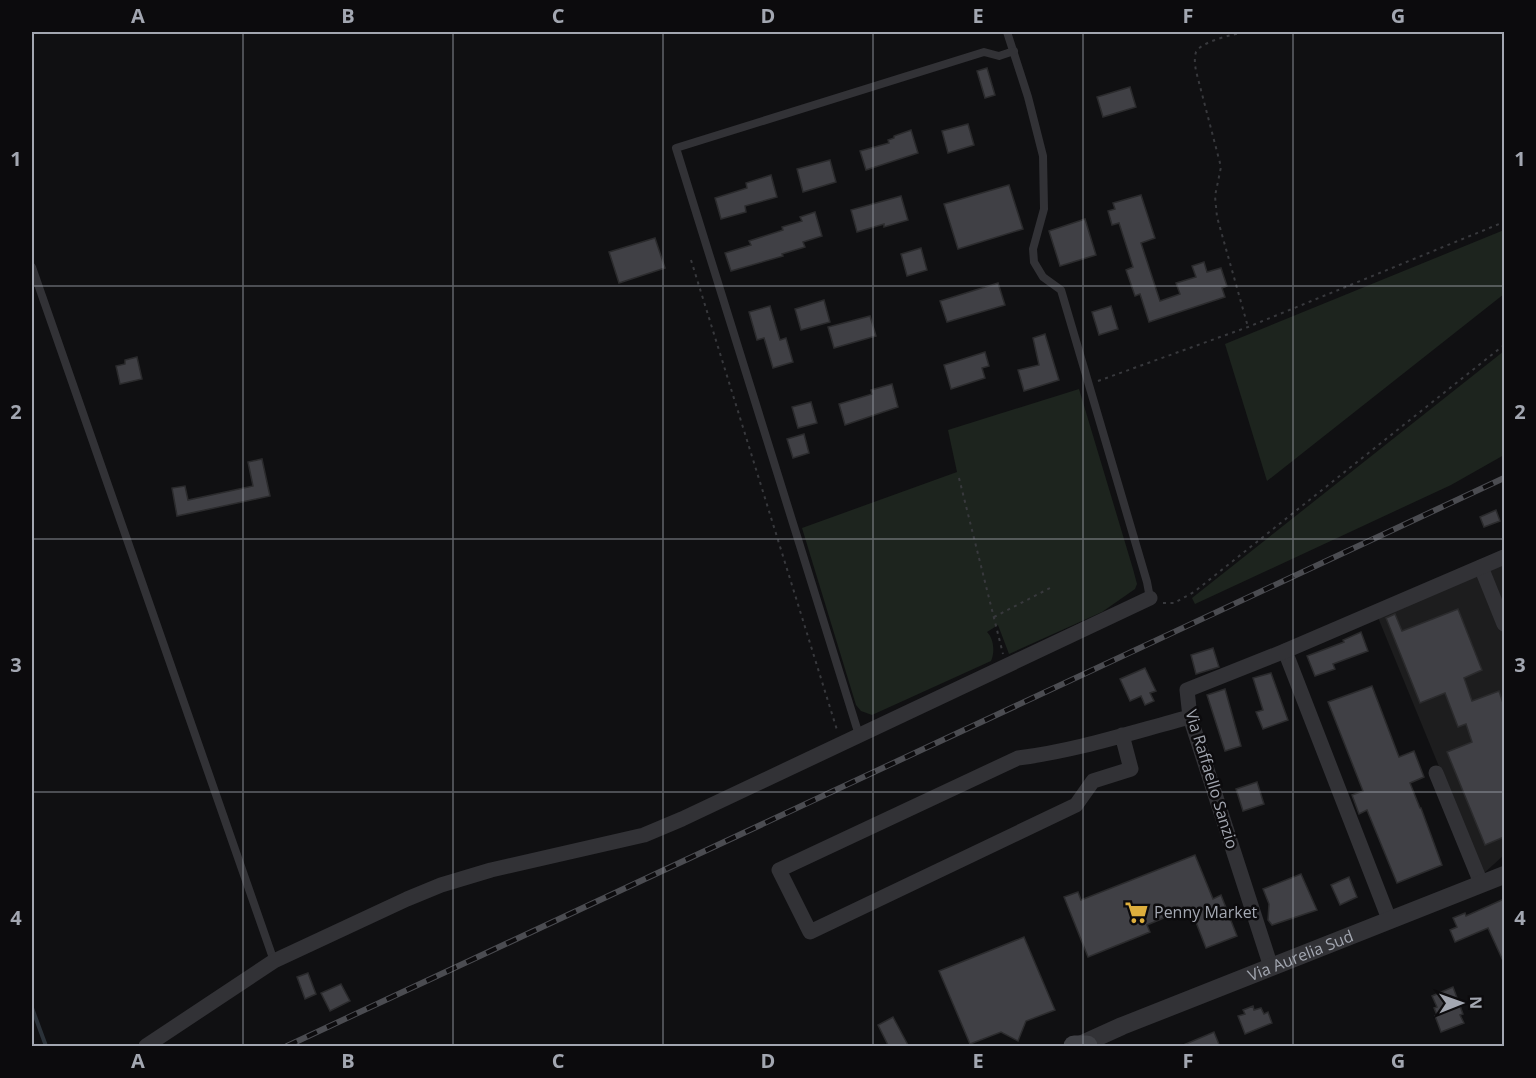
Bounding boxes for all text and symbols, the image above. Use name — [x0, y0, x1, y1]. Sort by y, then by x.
text: A — [131, 2, 145, 29]
text: B — [341, 2, 355, 29]
text: C — [552, 2, 565, 29]
text: D — [761, 2, 775, 29]
text: E — [972, 2, 984, 29]
text: F — [1183, 2, 1193, 29]
text: G — [1391, 2, 1405, 29]
text: 1 — [10, 145, 22, 172]
text: 1 — [1514, 145, 1526, 172]
text: 2 — [10, 398, 22, 425]
text: 2 — [1514, 398, 1526, 425]
text: 3 — [10, 651, 22, 678]
text: 3 — [1514, 651, 1526, 678]
street label: Via Raffaello Sanzio — [1180, 707, 1244, 851]
supermarket icon: Penny Market — [1123, 899, 1149, 925]
place label: Penny Market — [1154, 901, 1258, 923]
text: 4 — [10, 904, 22, 931]
text: 4 — [1514, 904, 1526, 931]
street label: Via Aurelia Sud — [1245, 925, 1356, 986]
north arrow — [1431, 973, 1491, 1033]
text: N — [1465, 996, 1487, 1009]
text: A — [131, 1047, 145, 1074]
text: B — [341, 1047, 355, 1074]
text: C — [552, 1047, 565, 1074]
text: D — [761, 1047, 775, 1074]
text: E — [972, 1047, 984, 1074]
text: F — [1183, 1047, 1193, 1074]
text: G — [1391, 1047, 1405, 1074]

